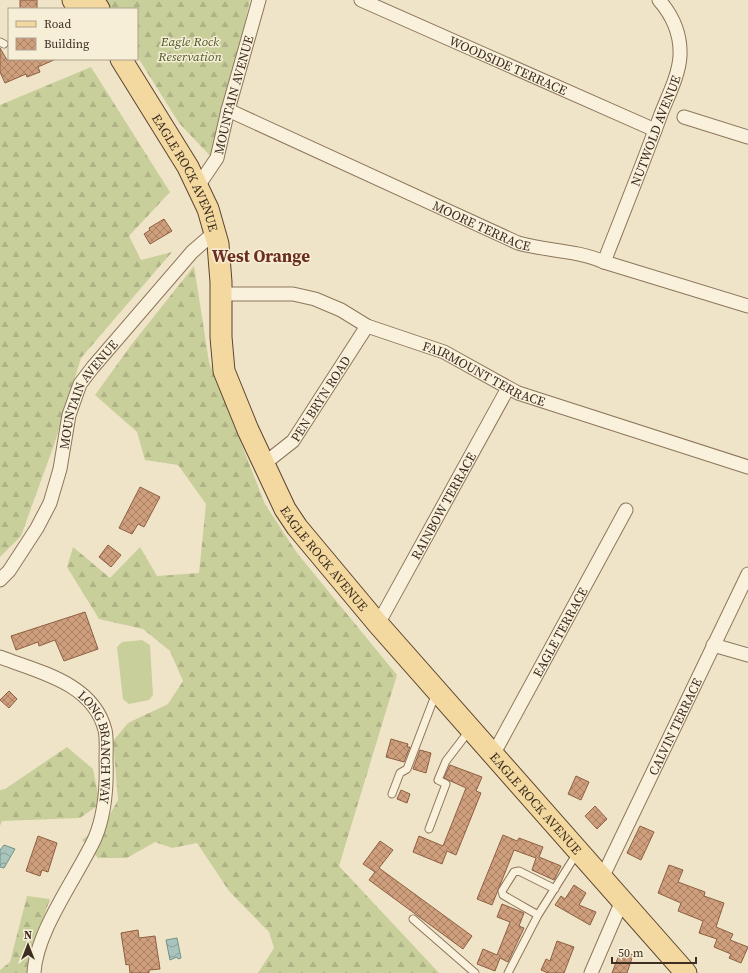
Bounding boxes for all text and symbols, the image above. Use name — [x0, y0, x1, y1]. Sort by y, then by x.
legend — [8, 8, 138, 60]
text: Road — [44, 16, 71, 32]
street label: WOODSIDE TERRACE — [446, 32, 570, 99]
park label: Eagle Rock Reservation — [157, 33, 222, 65]
street label: MOUNTAIN AVENUE — [210, 33, 258, 156]
text: Building — [44, 36, 89, 52]
street label: NUTWOLD AVENUE — [627, 73, 685, 189]
street label: EAGLE ROCK AVENUE — [148, 111, 222, 234]
street label: MOORE TERRACE — [430, 197, 532, 255]
district label: West Orange — [212, 244, 310, 268]
street label: MOUNTAIN AVENUE — [55, 336, 122, 451]
street label: FAIRMOUNT TERRACE — [420, 337, 548, 410]
street label: PEN BRYN ROAD — [287, 353, 355, 445]
street label: RAINBOW TERRACE — [407, 449, 480, 563]
street label: EAGLE ROCK AVENUE — [276, 502, 372, 615]
street label: EAGLE TERRACE — [529, 584, 592, 680]
street label: CALVIN TERRACE — [645, 675, 706, 778]
street label: LONG BRANCH WAY — [74, 687, 114, 806]
street label: EAGLE ROCK AVENUE — [486, 749, 585, 858]
north arrow — [8, 925, 48, 965]
text: N — [24, 928, 32, 943]
scale bar — [612, 939, 696, 965]
text: 50 m — [618, 945, 644, 961]

